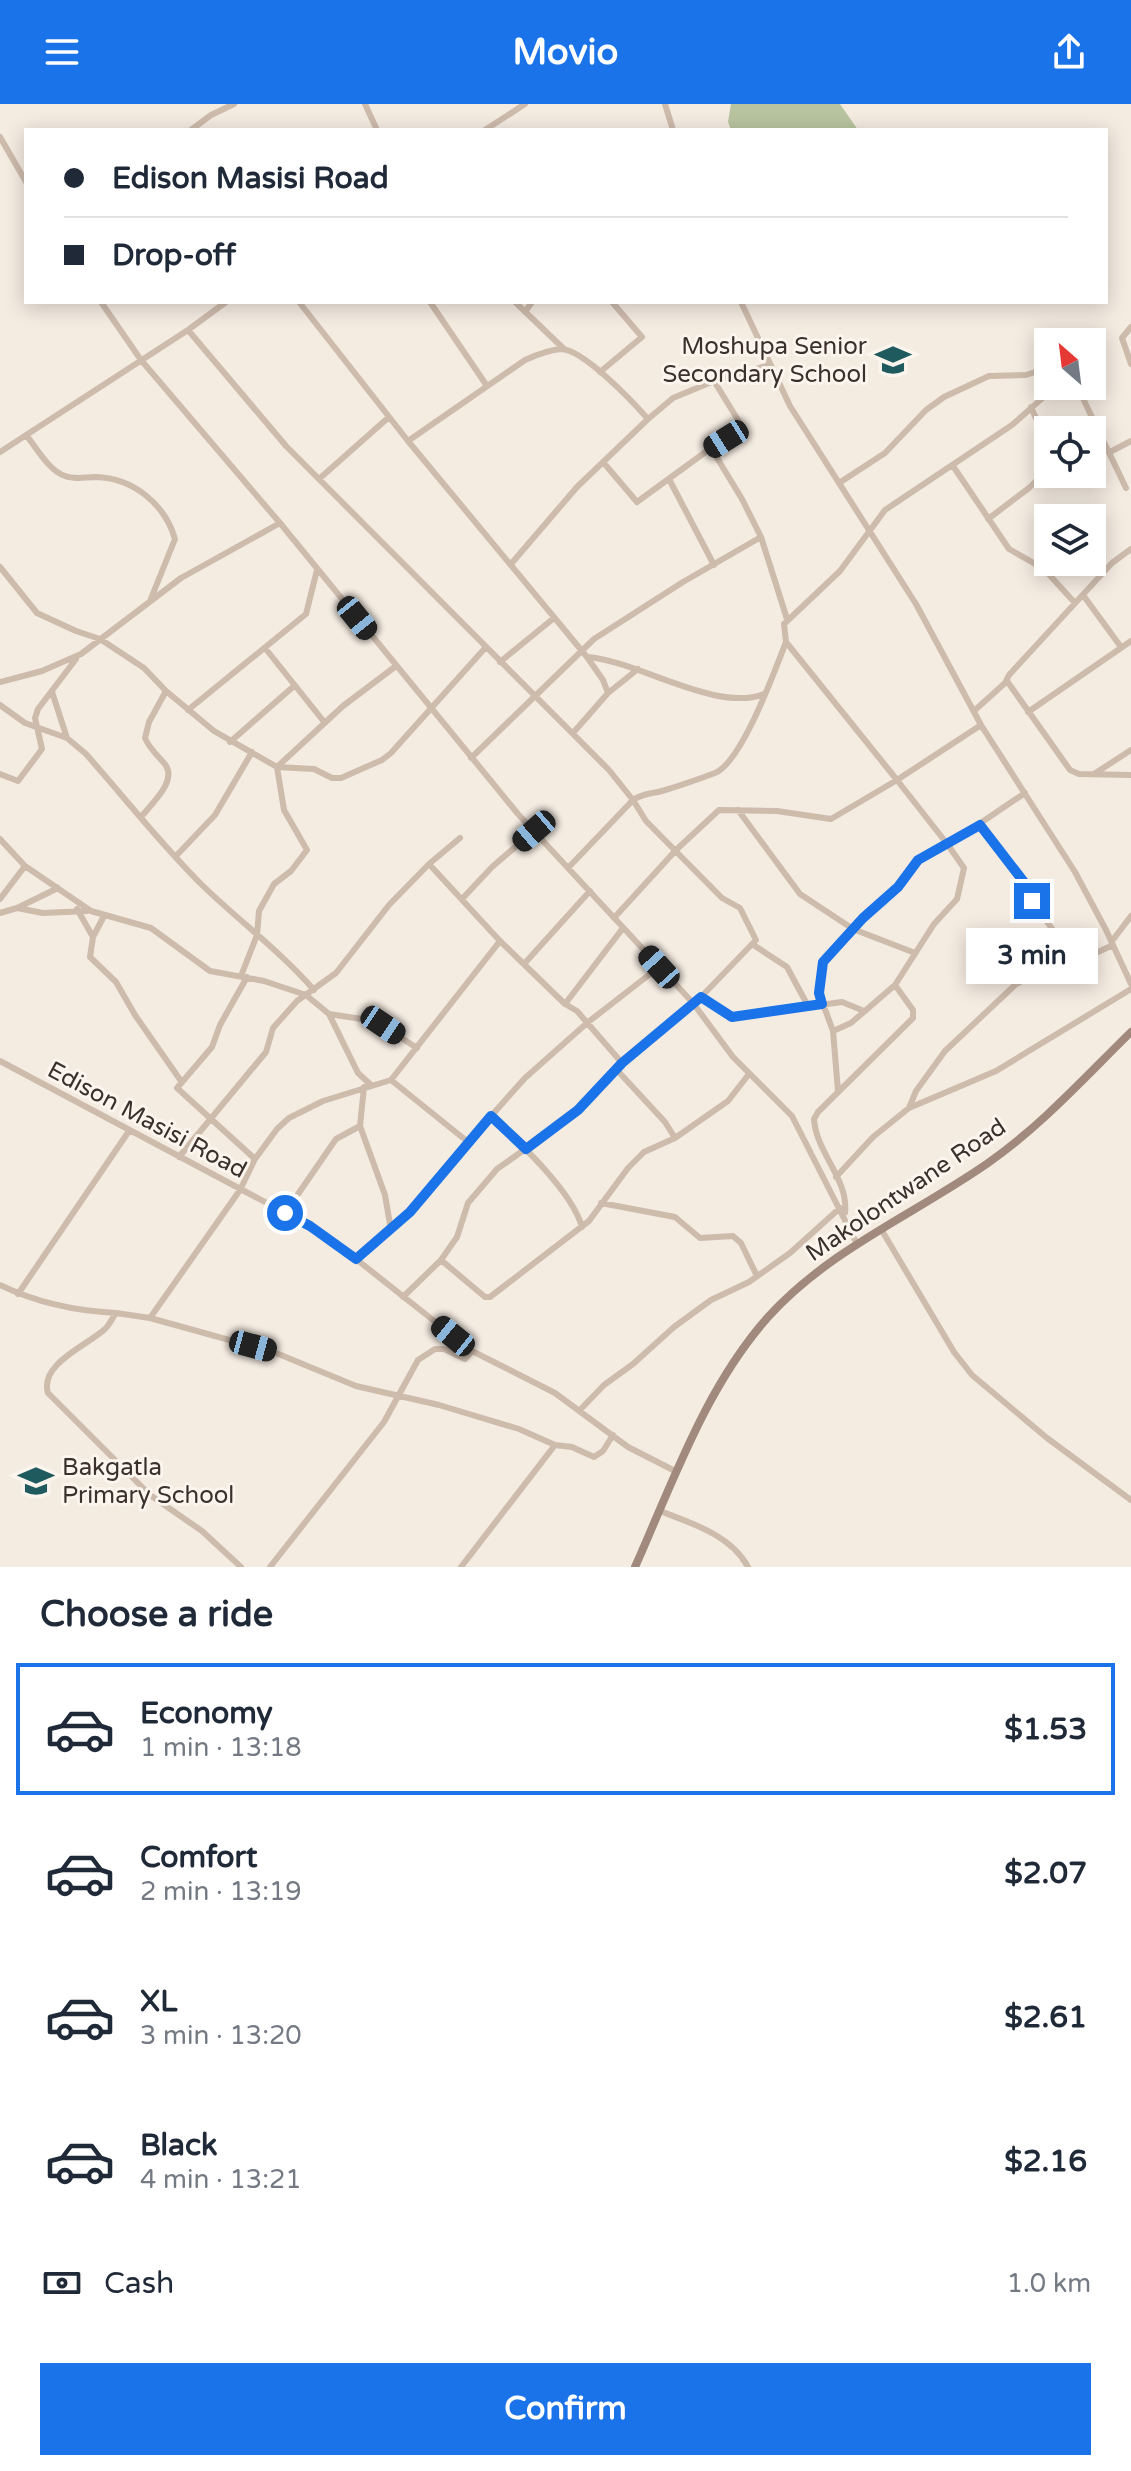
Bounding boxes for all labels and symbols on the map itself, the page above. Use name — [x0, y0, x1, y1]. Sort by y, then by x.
north arrow — [1034, 328, 1106, 400]
place label: Moshupa Senior Secondary School — [662, 332, 868, 389]
school or university icon: Moshupa Senior Secondary School — [874, 341, 912, 379]
car — [699, 416, 753, 462]
car — [333, 592, 381, 644]
car — [508, 806, 560, 856]
route end — [1014, 883, 1050, 919]
callout: 3 min — [966, 929, 1098, 985]
car — [634, 941, 684, 993]
car — [356, 1002, 410, 1048]
street label: Edison Masisi Road — [43, 1055, 251, 1185]
street label: Makolontwane Road — [800, 1112, 1012, 1268]
route start — [267, 1195, 303, 1231]
car — [427, 1312, 479, 1360]
car — [227, 1328, 279, 1364]
place label: Bakgatla Primary School — [62, 1453, 234, 1510]
school or university icon: Bakgatla Primary School — [17, 1462, 55, 1500]

